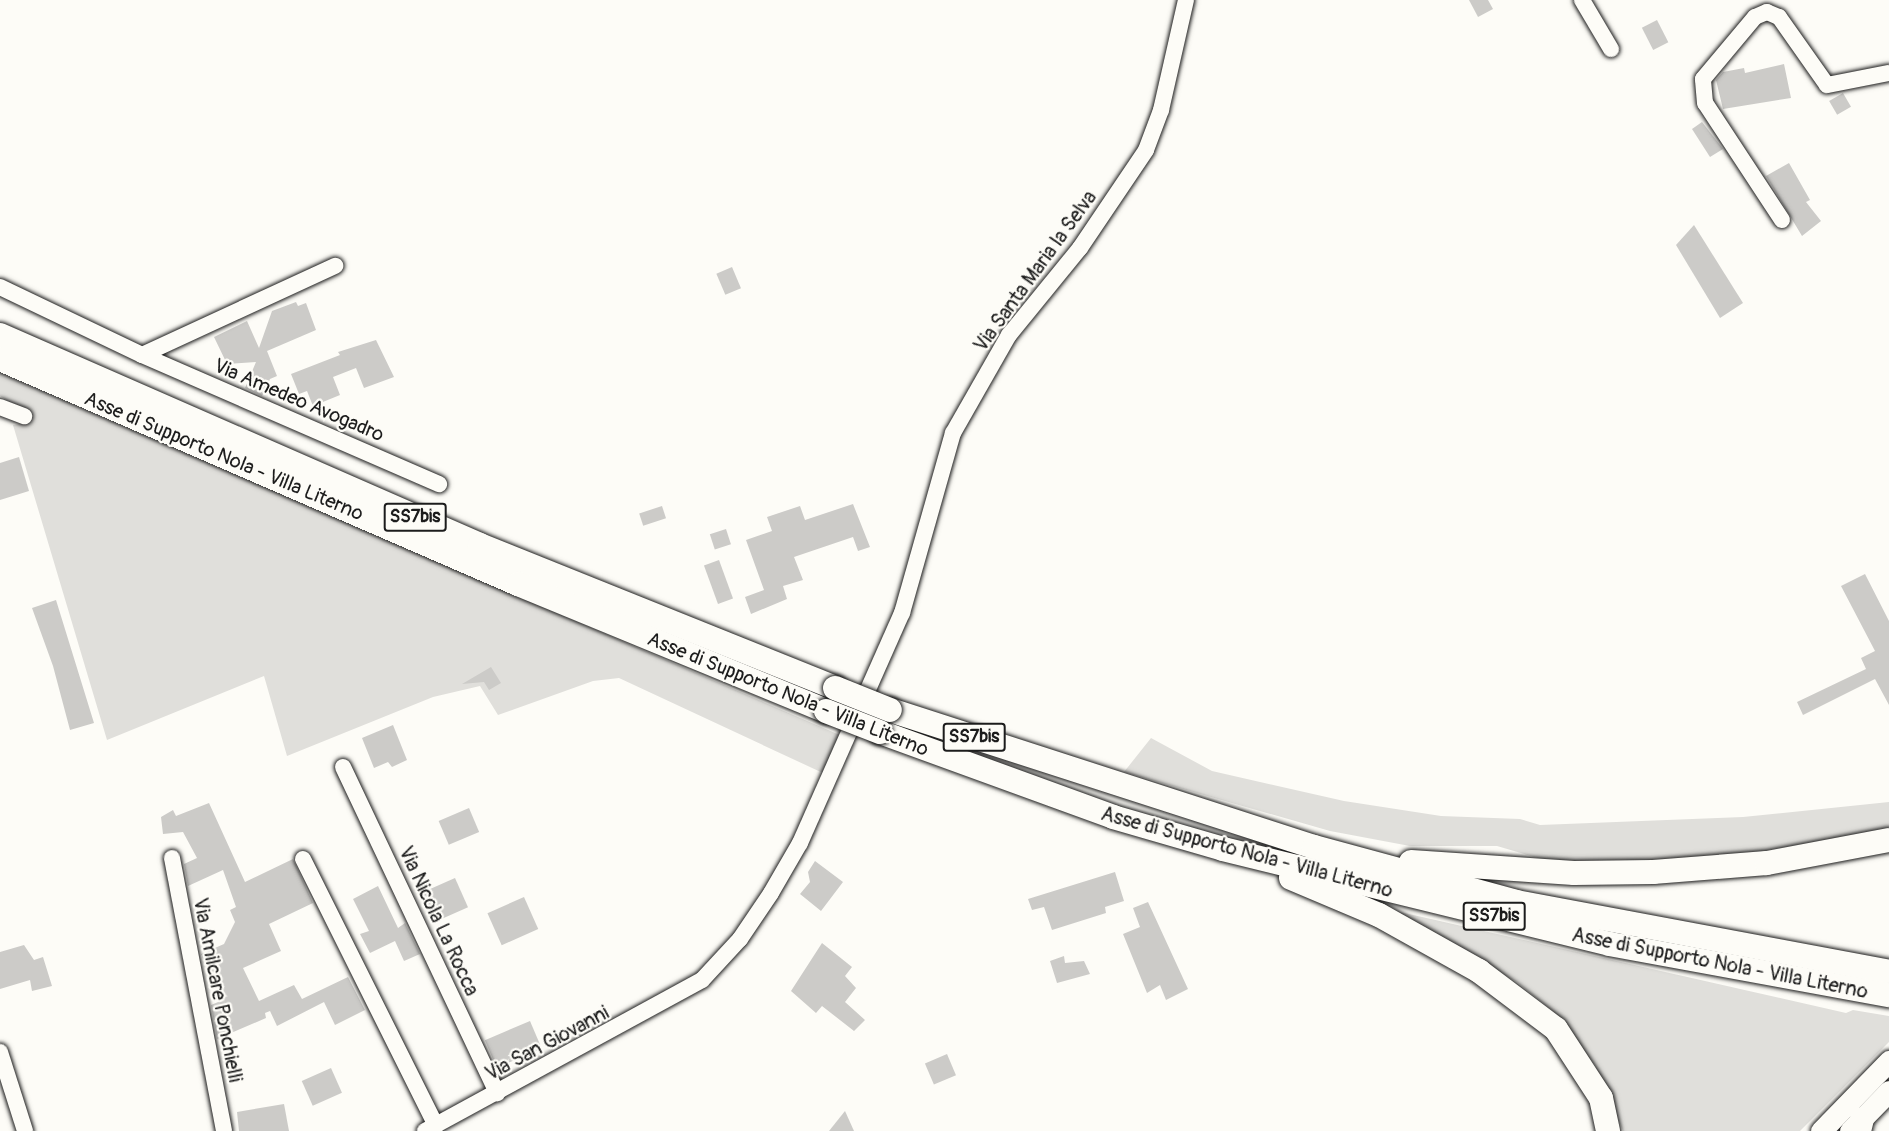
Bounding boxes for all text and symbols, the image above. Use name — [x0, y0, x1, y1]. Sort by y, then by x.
street label: Via Santa Maria la Selva — [968, 186, 1102, 356]
street label: Via Amedeo Avogadro — [210, 353, 388, 447]
street label: Asse di Supporto Nola - Villa Literno — [81, 386, 367, 526]
road number: SS7bis — [384, 502, 446, 532]
street label: Asse di Supporto Nola - Villa Literno — [644, 627, 932, 761]
road number: SS7bis — [942, 722, 1006, 752]
street label: Asse di Supporto Nola - Villa Literno — [1099, 801, 1395, 903]
street label: Via Nicola La Rocca — [394, 842, 484, 1000]
street label: Via Amilcare Ponchielli — [188, 896, 248, 1084]
road number: SS7bis — [1462, 901, 1526, 931]
street label: Asse di Supporto Nola - Villa Literno — [1570, 923, 1870, 1003]
street label: Via San Giovanni — [481, 1000, 613, 1086]

